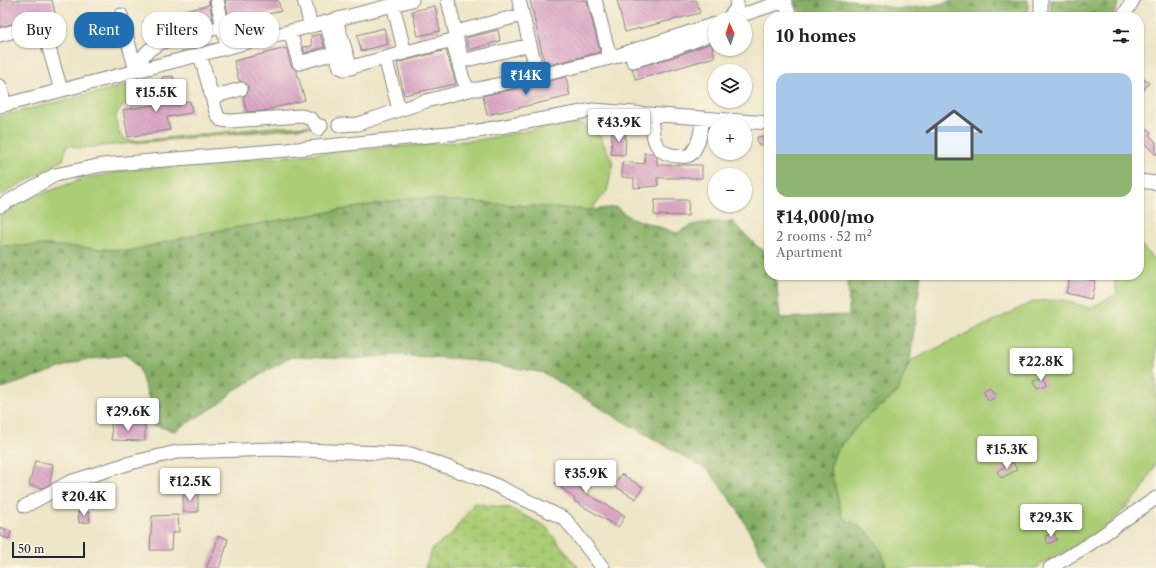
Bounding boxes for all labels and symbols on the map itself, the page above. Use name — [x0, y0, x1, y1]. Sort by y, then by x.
north arrow — [708, 12, 752, 56]
pin: ₹14K — [502, 62, 550, 96]
pin: ₹15.5K — [123, 79, 189, 113]
pin: ₹43.9K — [586, 109, 652, 143]
pin: ₹22.8K — [1008, 348, 1074, 382]
pin: ₹29.6K — [95, 398, 161, 432]
pin: ₹15.3K — [974, 436, 1040, 470]
pin: ₹35.9K — [553, 460, 619, 494]
pin: ₹12.5K — [157, 468, 223, 502]
pin: ₹20.4K — [51, 483, 117, 517]
pin: ₹29.3K — [1018, 504, 1084, 538]
scale bar — [12, 540, 85, 559]

